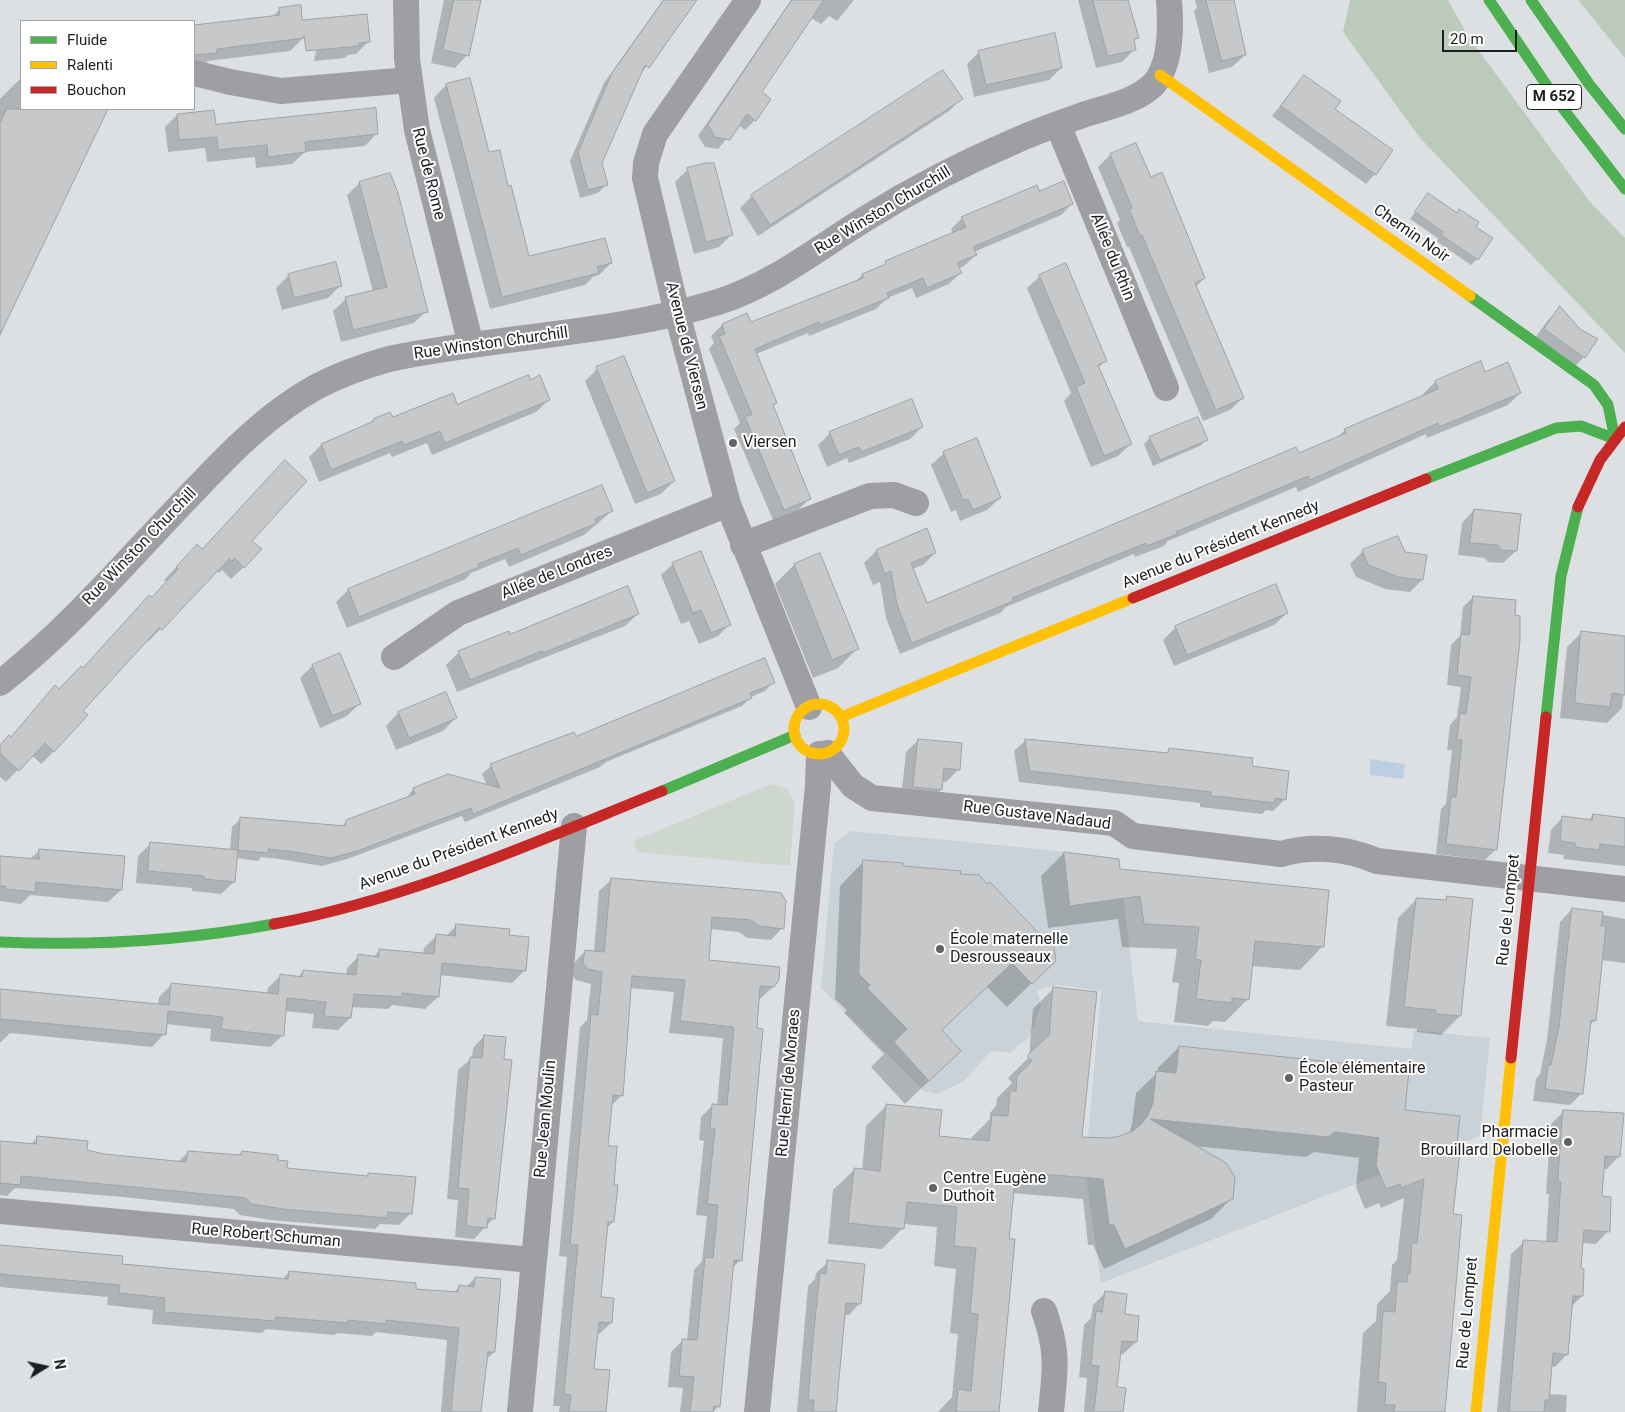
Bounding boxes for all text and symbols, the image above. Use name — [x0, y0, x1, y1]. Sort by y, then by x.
legend — [20, 20, 195, 110]
scale bar — [1445, 20, 1520, 52]
text: 20 m — [1450, 30, 1484, 48]
text: Fluide — [67, 31, 107, 49]
text: Ralenti — [67, 56, 113, 74]
text: Bouchon — [67, 81, 126, 99]
road number: M 652 — [1526, 84, 1582, 110]
street label: Rue de Rome — [407, 126, 449, 222]
street label: Rue Winston Churchill — [811, 163, 955, 259]
street label: Chemin Noir — [1369, 201, 1453, 267]
street label: Allée du Rhin — [1086, 211, 1138, 303]
street label: Avenue de Viersen — [661, 280, 711, 412]
street label: Rue Winston Churchill — [413, 324, 569, 364]
place label: Viersen — [743, 433, 797, 453]
marker: Viersen — [727, 437, 739, 449]
street label: Rue Winston Churchill — [79, 484, 201, 610]
street label: Avenue du Président Kennedy — [1120, 497, 1322, 593]
street label: Allée de Londres — [499, 542, 615, 604]
street label: Rue Gustave Nadaud — [962, 797, 1112, 835]
street label: Avenue du Président Kennedy — [357, 805, 561, 895]
street label: Rue de Lompret — [1494, 853, 1524, 967]
place label: École maternelle Desrousseaux — [950, 930, 1068, 968]
marker: École maternelle Desrousseaux — [934, 943, 946, 955]
street label: Rue Henri de Moraes — [773, 1008, 805, 1158]
street label: Rue Jean Moulin — [531, 1059, 561, 1179]
place label: École élémentaire Pasteur — [1299, 1059, 1426, 1097]
marker: École élémentaire Pasteur — [1283, 1072, 1295, 1084]
place label: Pharmacie Brouillard Delobelle — [1420, 1123, 1558, 1161]
marker: Pharmacie Brouillard Delobelle — [1562, 1136, 1574, 1148]
place label: Centre Eugène Duthoit — [943, 1169, 1046, 1207]
marker: Centre Eugène Duthoit — [927, 1182, 939, 1194]
street label: Rue Robert Schuman — [191, 1220, 341, 1252]
street label: Rue de Lompret — [1454, 1256, 1482, 1370]
north arrow — [20, 1342, 70, 1392]
text: N — [51, 1358, 69, 1371]

